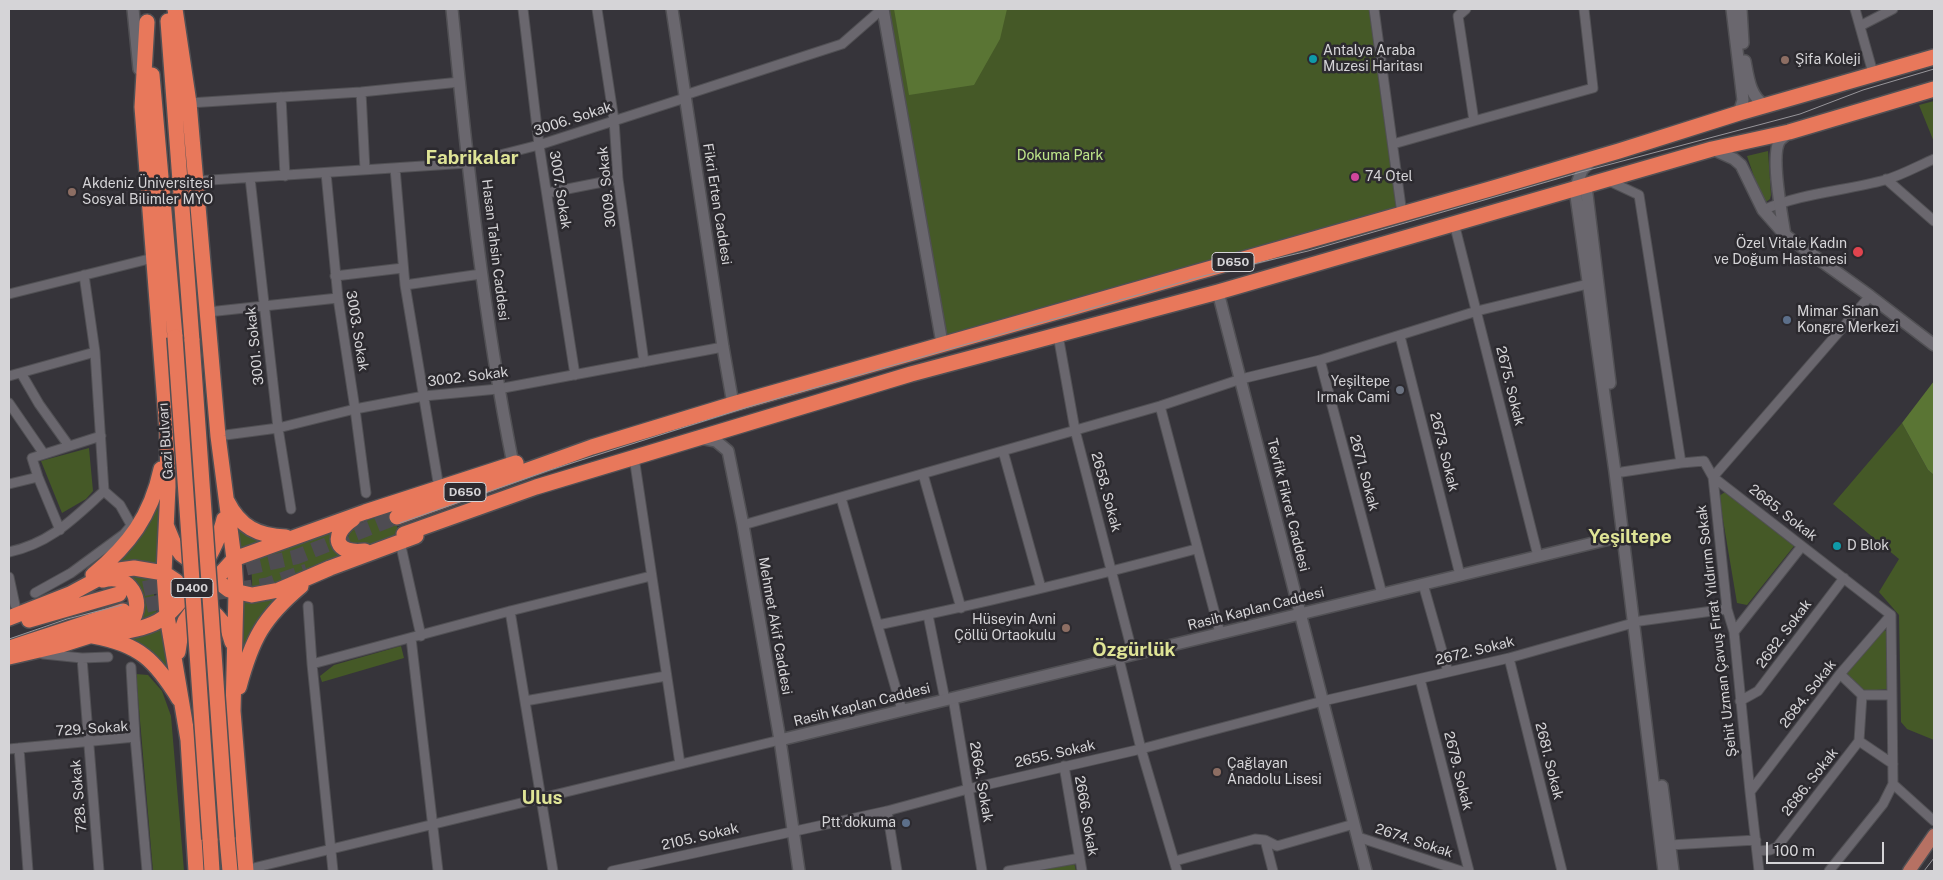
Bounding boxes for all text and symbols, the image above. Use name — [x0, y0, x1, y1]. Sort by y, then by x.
place label: Antalya Araba Muzesi Haritası — [1323, 43, 1423, 75]
place label: Şifa Koleji — [1795, 52, 1861, 68]
marker: Antalya Araba Muzesi Haritası — [1307, 53, 1319, 65]
marker: Şifa Koleji — [1779, 54, 1791, 66]
street label: 3006. Sokak — [532, 98, 614, 140]
street label: Fikri Erten Caddesi — [699, 142, 735, 266]
street label: 3009. Sokak — [594, 146, 620, 228]
district label: Fabrikalar — [426, 147, 518, 169]
park label: Dokuma Park — [1017, 148, 1103, 164]
street label: 3007. Sokak — [545, 149, 575, 231]
place label: 74 Otel — [1365, 169, 1413, 185]
marker: 74 Otel — [1349, 171, 1361, 183]
place label: Akdeniz Üniversitesi Sosyal Bilimler MYO — [82, 176, 213, 208]
street label: Hasan Tahsin Caddesi — [478, 178, 512, 322]
marker: Akdeniz Üniversitesi Sosyal Bilimler MYO — [66, 186, 78, 198]
place label: Özel Vitale Kadın ve Doğum Hastanesi — [1714, 236, 1847, 268]
marker: Özel Vitale Kadın ve Doğum Hastanesi — [1851, 245, 1865, 259]
road number: D650 — [1212, 252, 1254, 272]
street label: 3003. Sokak — [342, 289, 372, 373]
place label: Mimar Sinan Kongre Merkezi — [1797, 304, 1899, 336]
street label: 3001. Sokak — [243, 306, 267, 386]
marker: Mimar Sinan Kongre Merkezi — [1781, 314, 1793, 326]
street label: 2675. Sokak — [1492, 345, 1528, 427]
street label: 3002. Sokak — [427, 364, 509, 390]
place label: Yeşiltepe Irmak Cami — [1317, 374, 1390, 407]
marker: Yeşiltepe Irmak Cami — [1394, 384, 1406, 396]
street label: Gazi Bulvarı — [155, 402, 177, 480]
street label: 2673. Sokak — [1426, 411, 1462, 493]
street label: 2671. Sokak — [1346, 433, 1382, 513]
street label: Tevfik Fikret Caddesi — [1263, 437, 1313, 573]
street label: 2658. Sokak — [1087, 450, 1125, 534]
street label: 2685. Sokak — [1745, 481, 1821, 545]
road number: D650 — [444, 482, 486, 502]
street label: Şehit Uzman Çavuş Fırat Yıldırım Sokak — [1693, 504, 1741, 758]
district label: Yeşiltepe — [1588, 526, 1672, 548]
place label: D Blok — [1847, 538, 1889, 554]
marker: D Blok — [1831, 540, 1843, 552]
street label: Mehmet Akif Caddesi — [755, 556, 795, 696]
road number: D400 — [171, 578, 213, 598]
street label: Rasih Kaplan Caddesi — [1186, 584, 1326, 634]
street label: 2682. Sokak — [1753, 596, 1815, 672]
place label: Hüseyin Avni Çöllü Ortaokulu — [954, 612, 1056, 644]
marker: Hüseyin Avni Çöllü Ortaokulu — [1060, 622, 1072, 634]
street label: 2672. Sokak — [1434, 633, 1516, 669]
district label: Özgürlük — [1092, 639, 1176, 661]
street label: 2684. Sokak — [1776, 657, 1840, 731]
street label: Rasih Kaplan Caddesi — [792, 680, 932, 730]
street label: 729. Sokak — [55, 718, 129, 740]
street label: 2681. Sokak — [1531, 721, 1567, 801]
street label: 2679. Sokak — [1440, 730, 1476, 812]
street label: 2655. Sokak — [1013, 737, 1097, 771]
street label: 2664. Sokak — [966, 740, 996, 824]
street label: 2686. Sokak — [1778, 745, 1842, 819]
place label: Çağlayan Anadolu Lisesi — [1227, 756, 1322, 789]
street label: 728. Sokak — [67, 759, 91, 833]
marker: Çağlayan Anadolu Lisesi — [1211, 766, 1223, 778]
street label: 2666. Sokak — [1071, 774, 1101, 858]
district label: Ulus — [521, 787, 563, 809]
place label: Ptt dokuma — [821, 815, 896, 831]
marker: Ptt dokuma — [900, 817, 912, 829]
street label: 2105. Sokak — [660, 820, 740, 854]
street label: 2674. Sokak — [1373, 821, 1455, 861]
scale bar — [1768, 832, 1886, 864]
text: 100 m — [1774, 842, 1815, 859]

